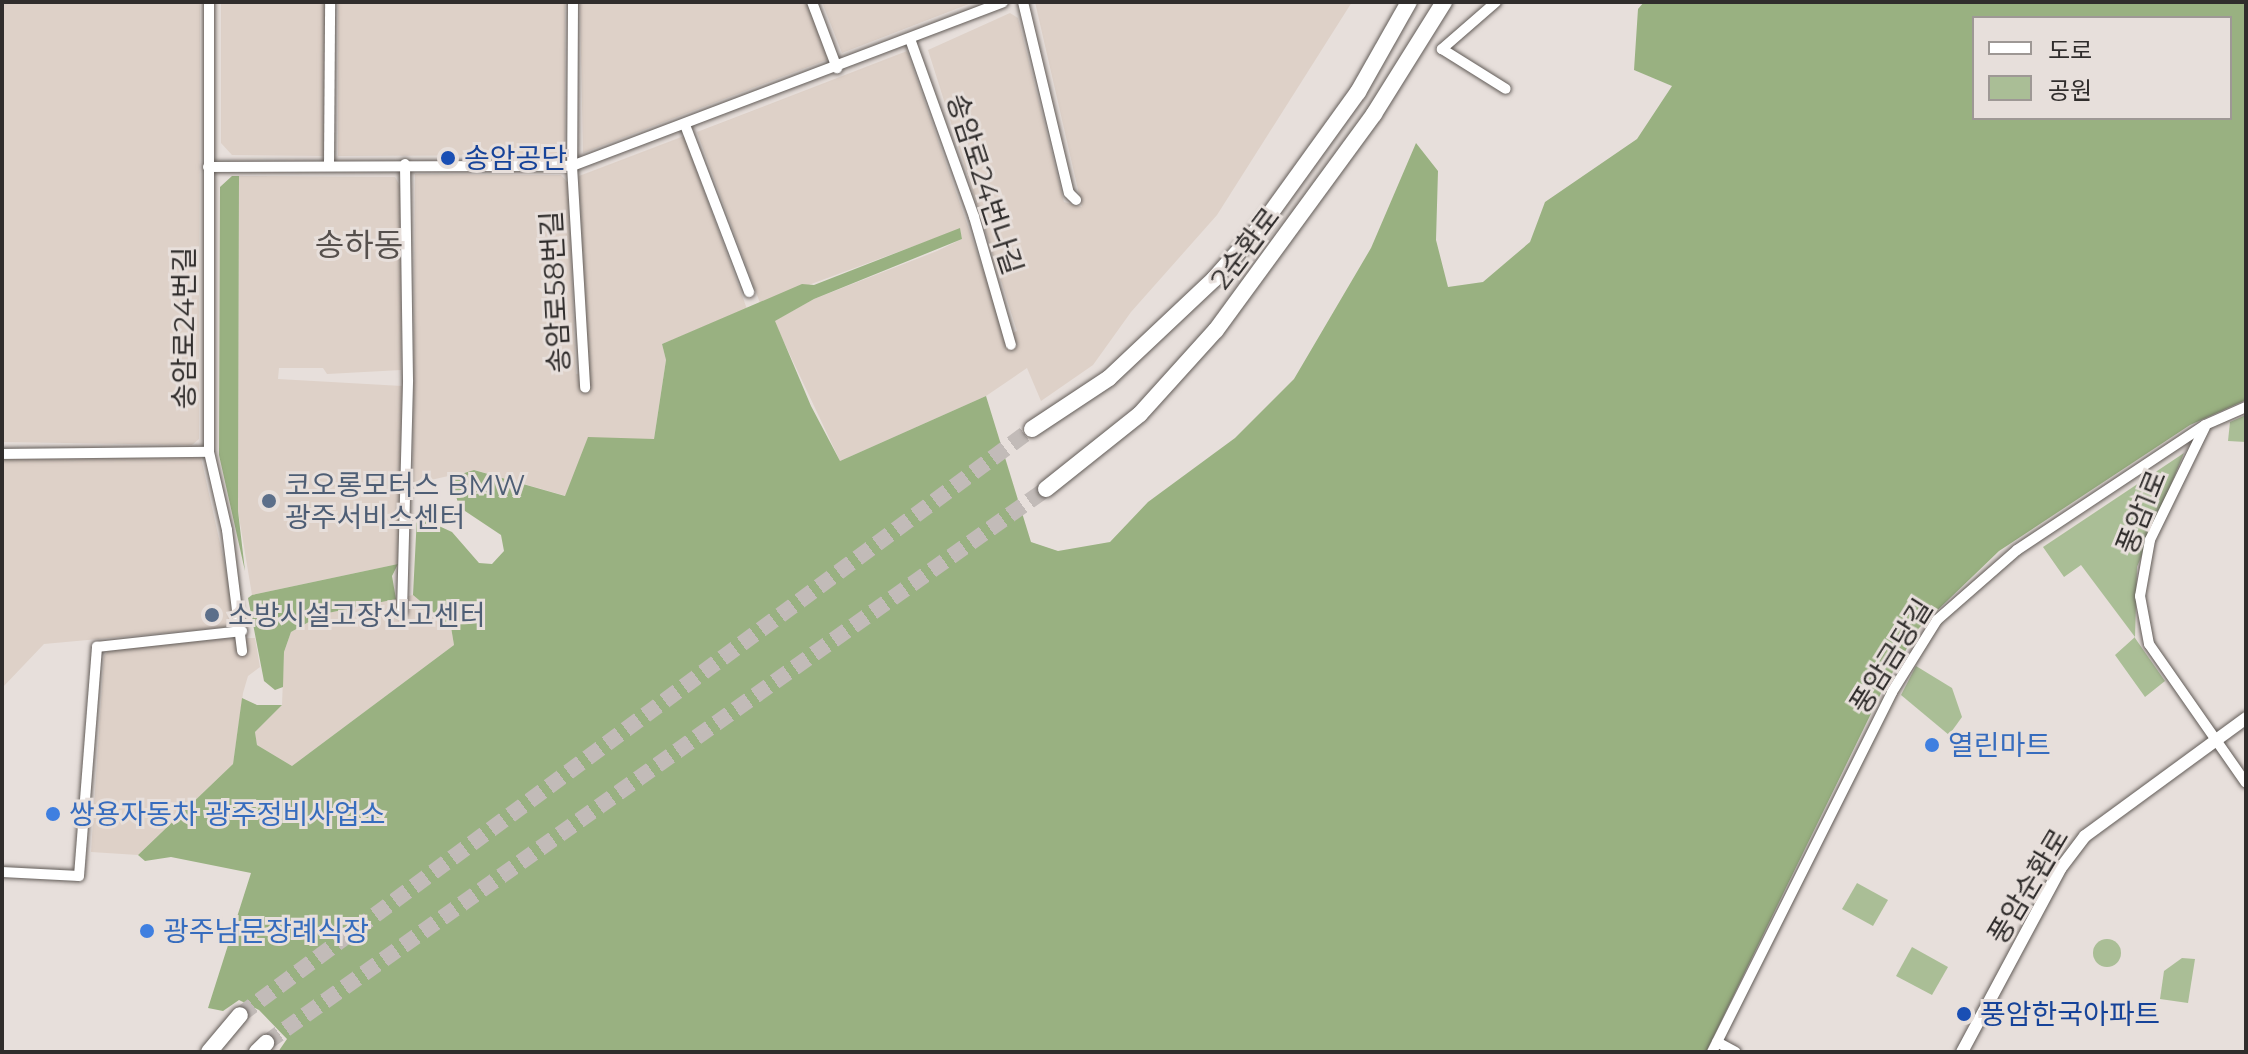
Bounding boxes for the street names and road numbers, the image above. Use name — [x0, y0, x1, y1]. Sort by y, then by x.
street label: 송암로24번나길 — [940, 89, 1030, 279]
street label: 2순환로 — [1204, 201, 1286, 295]
street label: 송암로58번길 — [534, 210, 576, 374]
street label: 송암로24번길 — [167, 247, 201, 409]
street label: 풍암1로 — [2109, 465, 2173, 559]
street label: 풍암금당길 — [1843, 592, 1939, 720]
street label: 풍암순환로 — [1980, 822, 2076, 950]

